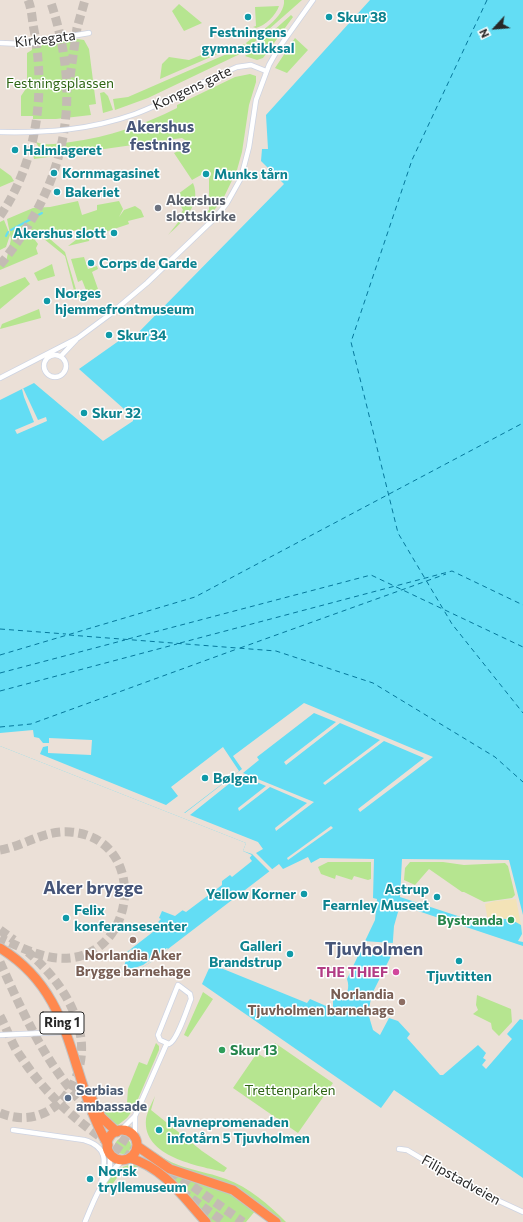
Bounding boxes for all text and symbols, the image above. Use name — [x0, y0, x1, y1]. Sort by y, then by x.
north arrow — [475, 8, 515, 48]
place label: Skur 38 — [337, 9, 387, 25]
marker: Festningens gymnastikksal — [243, 12, 253, 22]
marker: Skur 38 — [324, 12, 334, 22]
place label: Festningens gymnastikksal — [201, 24, 295, 56]
street label: Kirkegata — [14, 27, 76, 51]
text: N — [476, 27, 491, 40]
street label: Kongens gate — [150, 62, 234, 114]
park label: Festningsplassen — [6, 75, 114, 91]
district label: Akershus festning — [126, 117, 194, 155]
place label: Halmlageret — [23, 142, 102, 158]
marker: Halmlageret — [10, 145, 20, 155]
place label: Kornmagasinet — [62, 165, 160, 181]
place label: Munks tårn — [214, 166, 288, 182]
marker: Kornmagasinet — [49, 168, 59, 178]
marker: Munks tårn — [201, 169, 211, 179]
place label: Bakeriet — [65, 184, 120, 200]
marker: Bakeriet — [52, 187, 62, 197]
place label: Akershus slottskirke — [166, 192, 236, 224]
marker: Akershus slottskirke — [153, 203, 163, 213]
place label: Akershus slott — [13, 225, 106, 241]
marker: Akershus slott — [109, 228, 119, 238]
place label: Corps de Garde — [99, 255, 197, 271]
marker: Corps de Garde — [86, 258, 96, 268]
place label: Norges hjemmefrontmuseum — [55, 285, 194, 318]
marker: Norges hjemmefrontmuseum — [42, 296, 52, 306]
place label: Skur 34 — [117, 327, 167, 343]
marker: Skur 34 — [104, 330, 114, 340]
place label: Skur 32 — [92, 405, 141, 421]
marker: Skur 32 — [79, 408, 89, 418]
place label: Bølgen — [213, 770, 257, 786]
marker: Bølgen — [200, 773, 210, 783]
district label: Aker brygge — [43, 877, 143, 899]
place label: Astrup Fearnley Museet — [323, 881, 429, 914]
place label: Yellow Korner — [206, 886, 296, 902]
marker: Yellow Korner — [299, 889, 309, 899]
marker: Astrup Fearnley Museet — [432, 892, 442, 902]
place label: Felix konferansesenter — [74, 902, 187, 934]
place label: Bystranda — [437, 912, 503, 928]
marker: Felix konferansesenter — [61, 913, 71, 923]
marker: Bystranda — [506, 915, 516, 925]
marker: Norlandia Aker Brygge barnehage — [128, 935, 138, 945]
place label: Galleri Brandstrup — [209, 938, 282, 970]
district label: Tjuvholmen — [325, 938, 423, 960]
place label: Norlandia Aker Brygge barnehage — [75, 947, 191, 980]
marker: Galleri Brandstrup — [285, 949, 295, 959]
marker: Tjuvtitten — [454, 956, 464, 966]
place label: THE THIEF — [317, 964, 388, 980]
marker: THE THIEF — [391, 967, 401, 977]
place label: Tjuvtitten — [426, 968, 492, 984]
place label: Norlandia Tjuvholmen barnehage — [248, 986, 394, 1018]
marker: Norlandia Tjuvholmen barnehage — [397, 997, 407, 1007]
road number: Ring 1 — [40, 1012, 84, 1034]
place label: Skur 13 — [230, 1042, 277, 1058]
marker: Skur 13 — [217, 1045, 227, 1055]
place label: Serbias ambassade — [76, 1082, 147, 1114]
park label: Trettenparken — [244, 1082, 336, 1098]
marker: Serbias ambassade — [63, 1093, 73, 1103]
place label: Havnepromenaden infotårn 5 Tjuvholmen — [167, 1114, 310, 1146]
marker: Havnepromenaden infotårn 5 Tjuvholmen — [154, 1125, 164, 1135]
street label: Filipstadveien — [419, 1151, 503, 1209]
place label: Norsk tryllemuseum — [98, 1163, 187, 1196]
marker: Norsk tryllemuseum — [85, 1174, 95, 1184]

